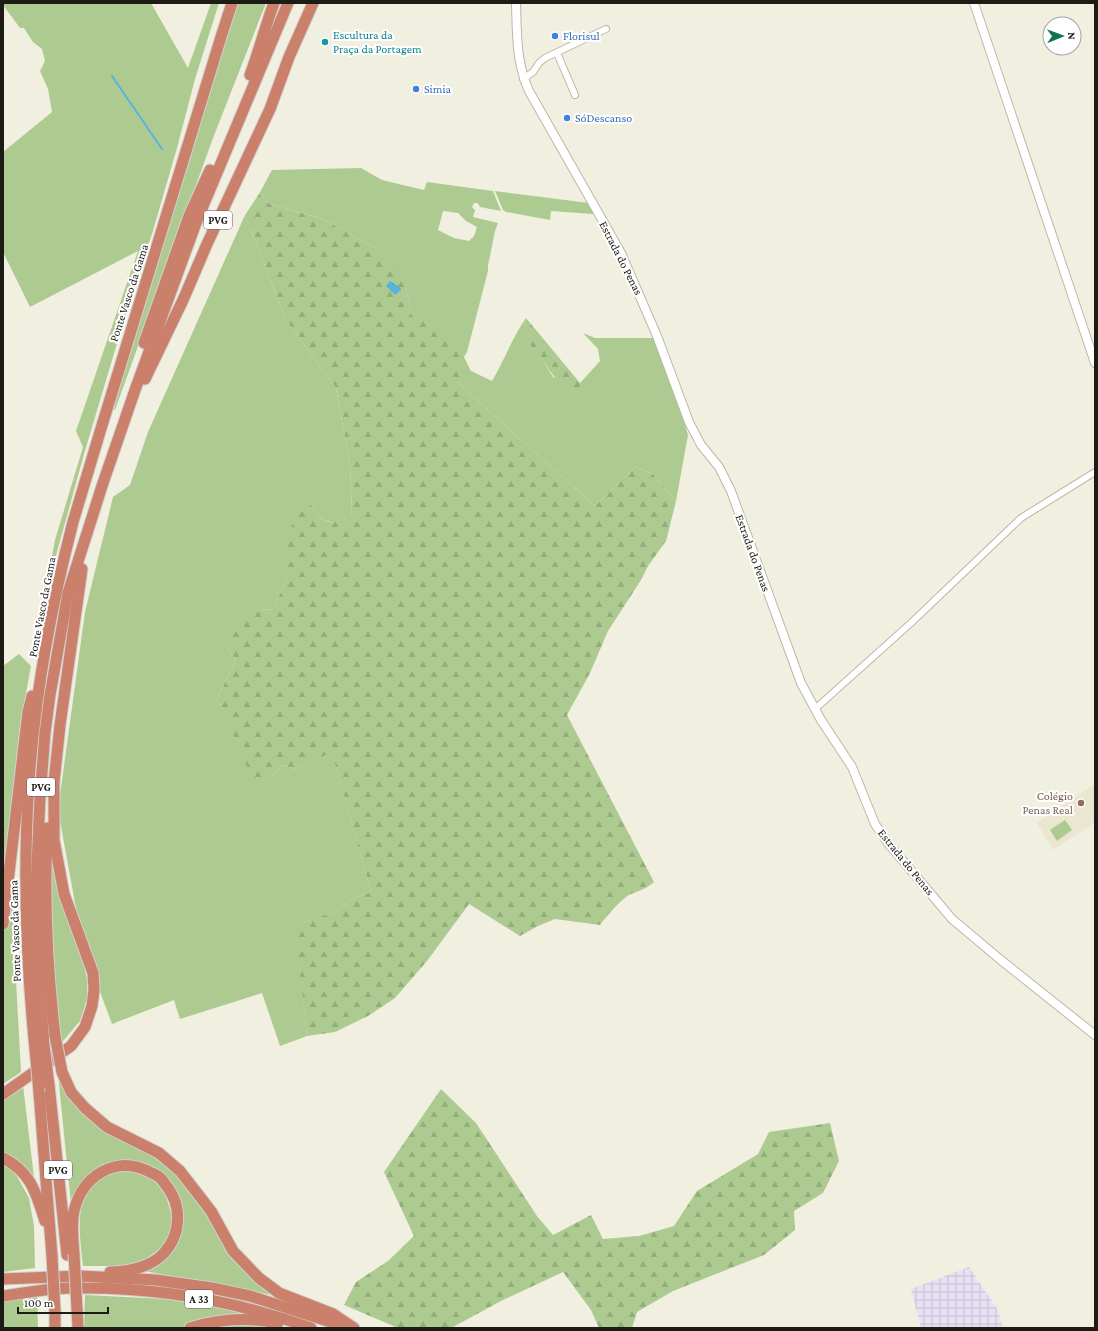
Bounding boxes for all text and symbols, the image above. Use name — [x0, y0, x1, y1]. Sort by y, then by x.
north arrow — [1042, 16, 1082, 56]
place label: Escultura da Praça da Portagem — [333, 28, 422, 56]
place label: Florisul — [563, 29, 600, 43]
marker: Florisul — [550, 31, 560, 41]
text: N — [1066, 32, 1078, 40]
marker: Escultura da Praça da Portagem — [320, 37, 330, 47]
place label: Simia — [424, 82, 452, 96]
marker: Simia — [411, 84, 421, 94]
place label: SóDescanso — [575, 111, 632, 125]
marker: SóDescanso — [562, 113, 572, 123]
road number: PVG — [204, 211, 232, 229]
street label: Estrada do Penas — [596, 219, 646, 298]
street label: Ponte Vasco da Gama — [107, 242, 152, 344]
street label: Estrada do Penas — [733, 512, 774, 594]
street label: Ponte Vasco da Gama — [25, 555, 59, 658]
road number: PVG — [27, 778, 55, 796]
place label: Colégio Penas Real — [1022, 789, 1073, 817]
marker: Colégio Penas Real — [1076, 798, 1086, 808]
street label: Estrada do Penas — [875, 826, 937, 898]
street label: Ponte Vasco da Gama — [6, 879, 24, 982]
road number: PVG — [44, 1161, 72, 1179]
scale bar — [18, 1289, 108, 1315]
road number: A 33 — [185, 1290, 213, 1308]
text: 100 m — [24, 1296, 54, 1310]

